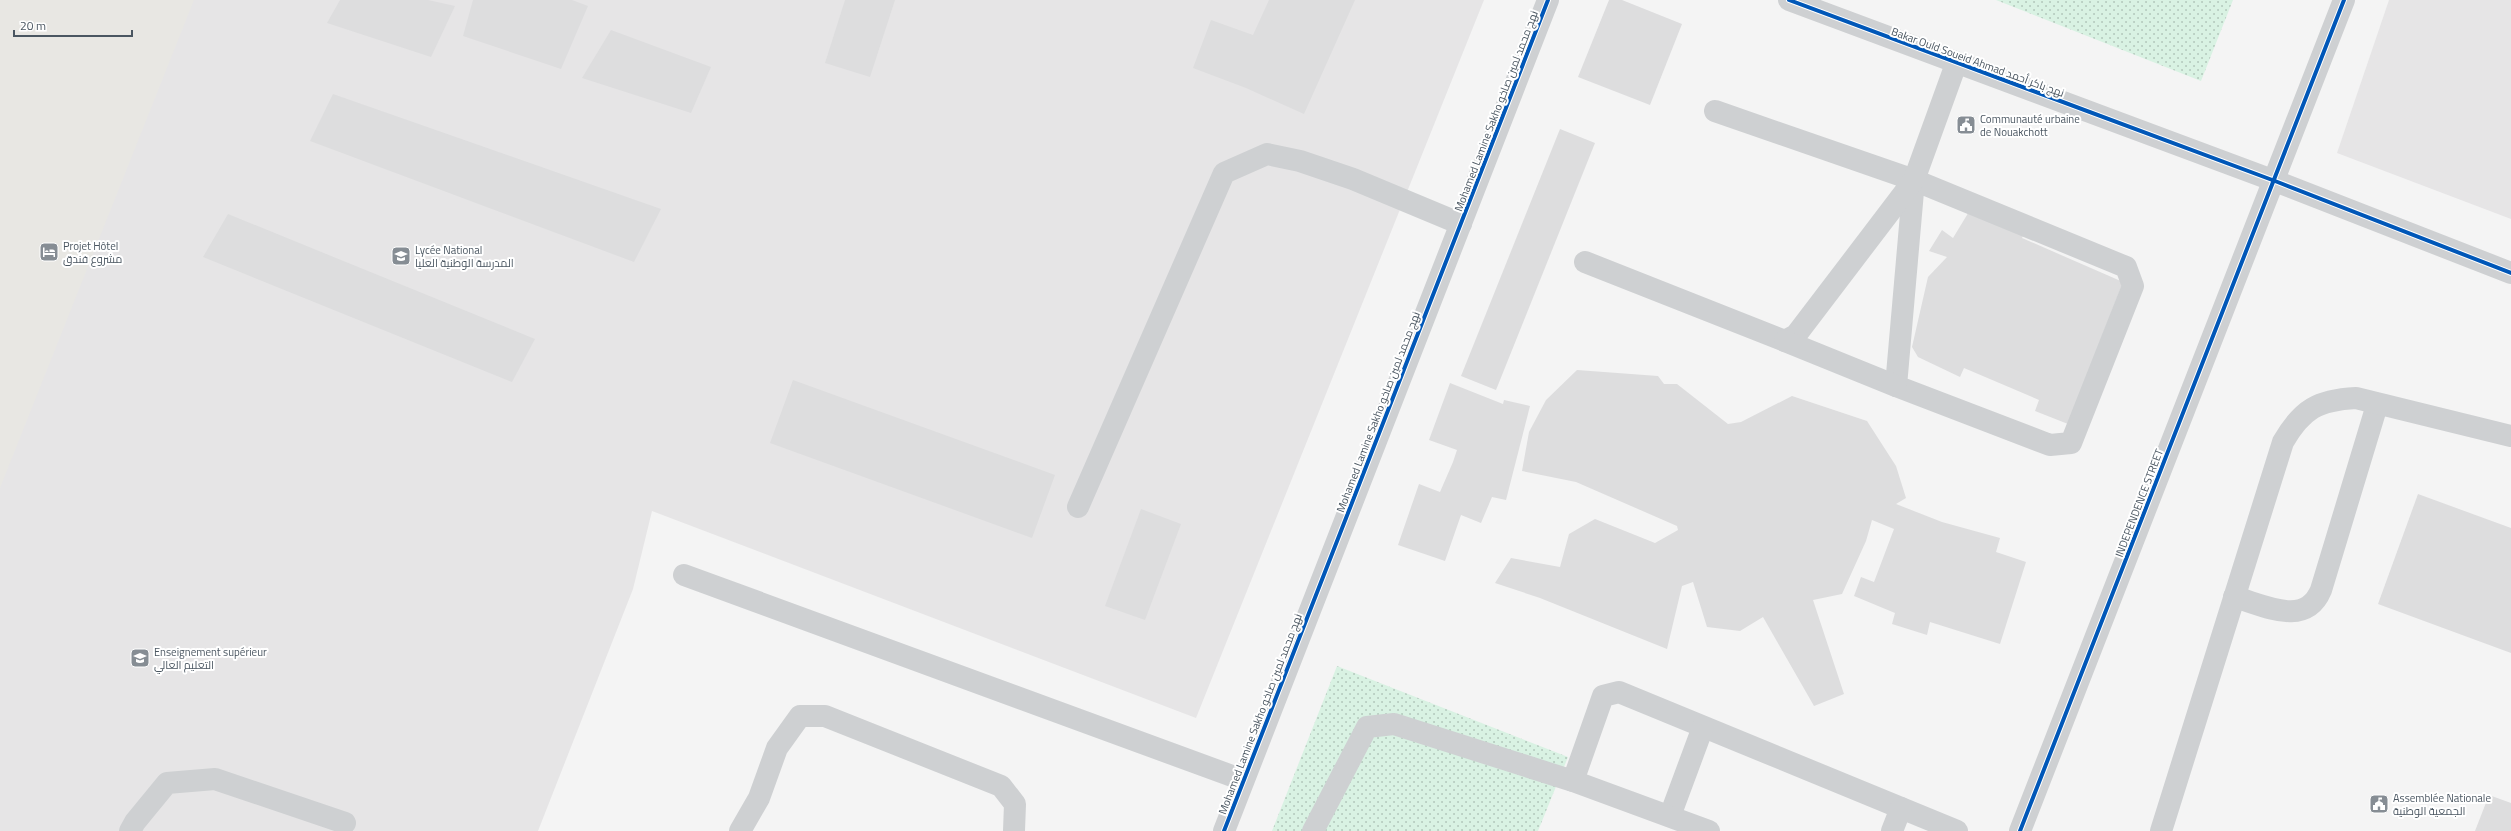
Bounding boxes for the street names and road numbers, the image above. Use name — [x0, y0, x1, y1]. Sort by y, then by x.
street label: Mohamed Lamine Sakho نهج محمد لمين صاخو — [1450, 8, 1542, 214]
street label: Bakar Ould Soueid Ahmad نهج باكر أحمد — [1889, 23, 2067, 101]
street label: Mohamed Lamine Sakho نهج محمد لمين صاخو — [1332, 309, 1424, 515]
street label: INDEPENDENCE STREET — [2111, 446, 2167, 560]
street label: Mohamed Lamine Sakho نهج محمد لمين صاخو — [1214, 611, 1306, 817]

